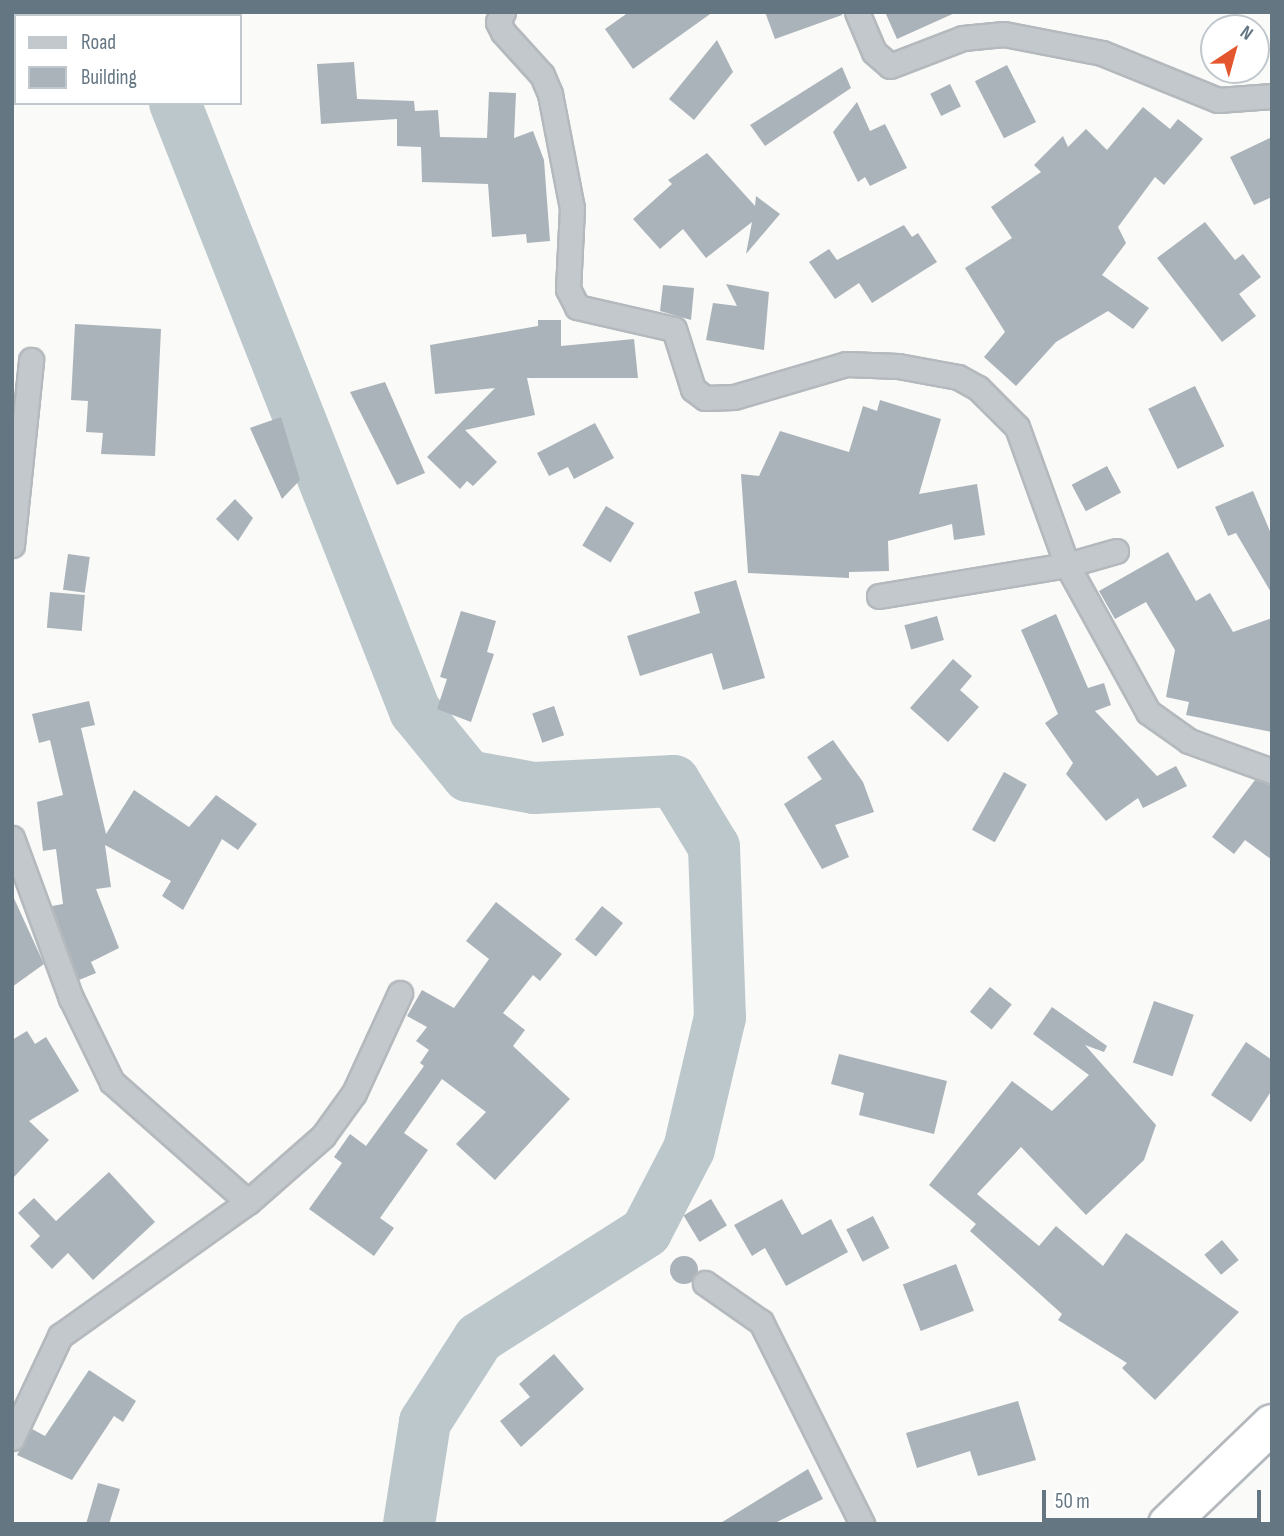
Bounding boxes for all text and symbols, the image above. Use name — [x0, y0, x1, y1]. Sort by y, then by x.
legend — [14, 14, 242, 105]
north arrow — [1200, 14, 1270, 84]
text: N — [1236, 21, 1257, 46]
text: Road — [81, 30, 116, 55]
text: Building — [81, 65, 137, 90]
scale bar — [1046, 1476, 1265, 1520]
text: 50 m — [1055, 1489, 1090, 1514]

